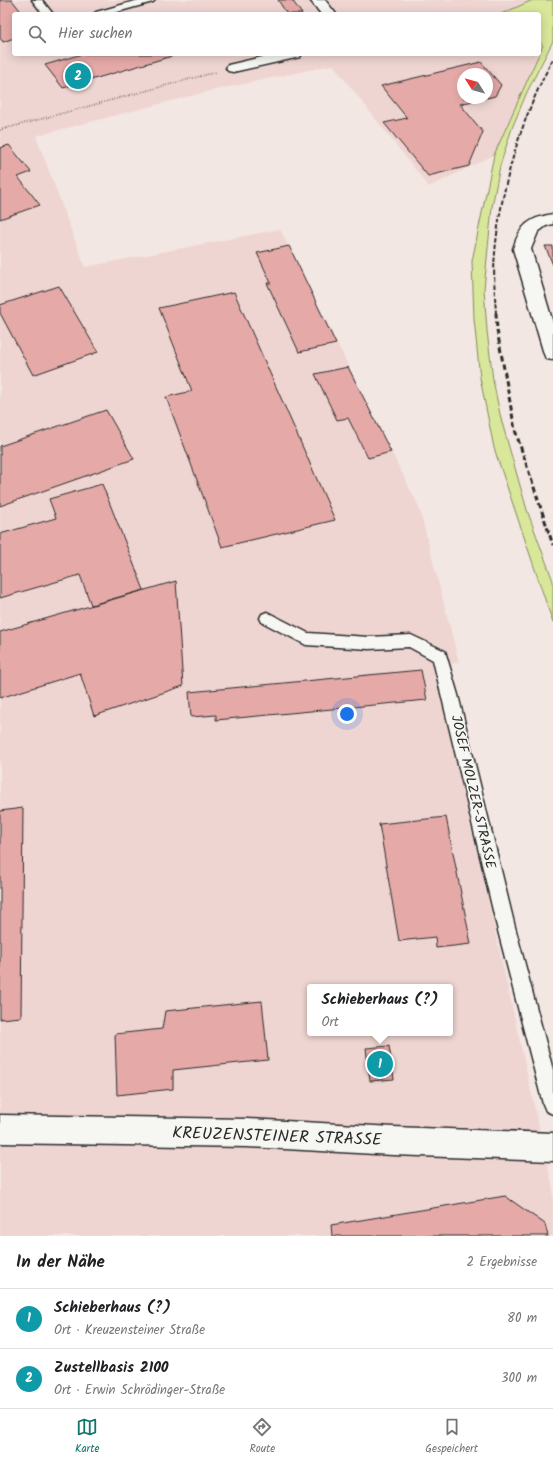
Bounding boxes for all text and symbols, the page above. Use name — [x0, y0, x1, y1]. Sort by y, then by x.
search box — [12, 12, 541, 56]
text: Hier suchen — [58, 22, 132, 46]
icon: search — [26, 23, 48, 45]
pin: 2 — [65, 61, 91, 91]
north arrow — [457, 68, 493, 104]
your location — [337, 704, 357, 724]
street label: JOSEF MOLZER-STRASSE — [445, 713, 502, 872]
popup — [307, 984, 453, 1036]
text: Schieberhaus (?) — [322, 988, 438, 1012]
text: Ort — [322, 1012, 339, 1033]
pin: 1 — [367, 1049, 393, 1079]
street label: KREUZENSTEINER STRASSE — [172, 1120, 383, 1154]
text: In der Nähe — [16, 1249, 105, 1276]
text: 2 Ergebnisse — [467, 1252, 537, 1273]
text: Schieberhaus (?) — [54, 1296, 171, 1320]
text: 1 — [27, 1308, 31, 1329]
text: 80 m — [507, 1308, 537, 1329]
text: Ort · Kreuzensteiner Straße — [54, 1320, 205, 1341]
text: Zustellbasis 2100 — [54, 1356, 169, 1380]
text: 2 — [25, 1368, 33, 1389]
text: 300 m — [501, 1368, 537, 1389]
text: Ort · Erwin Schrödinger-Straße — [54, 1380, 225, 1401]
tab: Karte — [75, 1416, 99, 1458]
tab: Route — [249, 1416, 275, 1458]
tab: Gespeichert — [425, 1416, 478, 1458]

